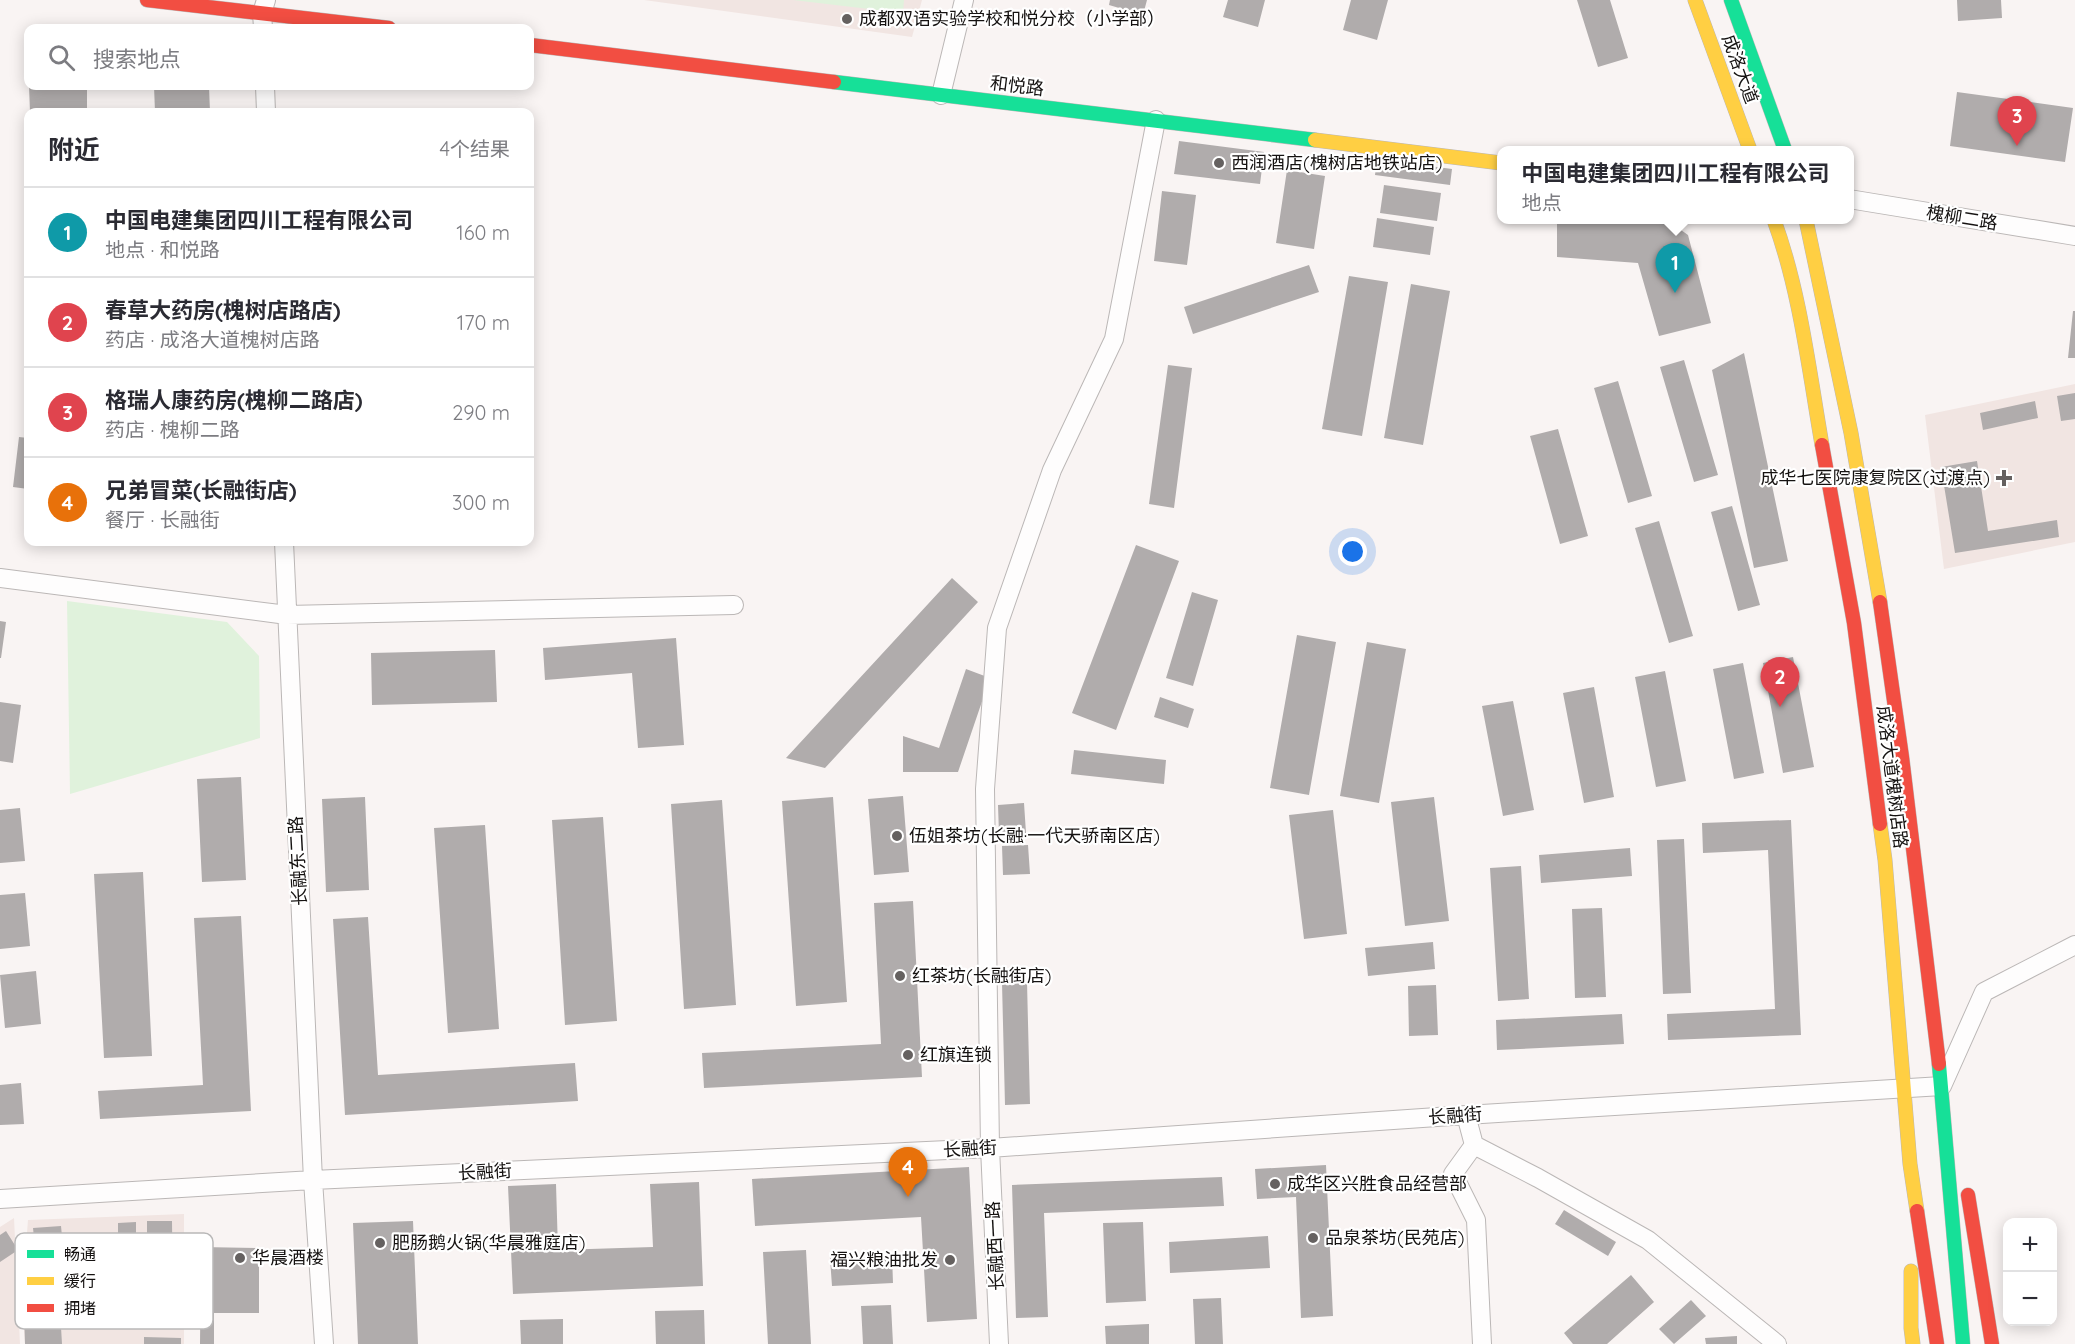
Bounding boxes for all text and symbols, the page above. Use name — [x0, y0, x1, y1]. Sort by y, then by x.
place label: 成都双语实验学校和悦分校（小学部） — [859, 7, 1165, 30]
marker: 成都双语实验学校和悦分校（小学部） — [840, 12, 854, 26]
search box — [24, 24, 534, 90]
street label: 成洛大道 — [1717, 31, 1764, 107]
icon: search — [45, 41, 78, 74]
text: 搜索地点 — [93, 45, 181, 73]
street label: 和悦路 — [989, 71, 1045, 100]
pin: 3 — [1998, 96, 2036, 146]
text: 附近 — [48, 133, 100, 166]
text: 4个结果 — [439, 136, 510, 161]
popup — [1497, 146, 1854, 224]
place label: 西润酒店(槐树店地铁站店) — [1231, 151, 1442, 174]
marker: 西润酒店(槐树店地铁站店) — [1212, 156, 1226, 170]
text: 中国电建集团四川工程有限公司 — [1521, 159, 1830, 187]
text: 地点 — [1521, 190, 1561, 215]
street label: 槐柳二路 — [1925, 201, 1999, 234]
text: 中国电建集团四川工程有限公司 — [105, 206, 413, 234]
text: 1 — [64, 220, 71, 245]
text: 160 m — [456, 220, 510, 245]
text: 地点 · 和悦路 — [105, 237, 220, 262]
pin: 1 — [1656, 244, 1694, 293]
text: 春草大药房(槐树店路店) — [105, 296, 341, 324]
text: 2 — [62, 310, 73, 335]
text: 170 m — [457, 310, 510, 335]
text: 药店 · 成洛大道槐树店路 — [105, 327, 320, 352]
text: 格瑞人康药房(槐柳二路店) — [105, 386, 363, 414]
text: 3 — [62, 400, 73, 425]
text: 290 m — [452, 400, 510, 425]
text: 药店 · 槐柳二路 — [105, 417, 240, 442]
place label: 成华七医院康复院区(过渡点) — [1761, 466, 1990, 489]
marker: 成华七医院康复院区(过渡点) — [1995, 469, 2013, 487]
text: 兄弟冒菜(长融街店) — [105, 476, 297, 504]
text: 4 — [62, 490, 73, 515]
text: 300 m — [452, 490, 510, 515]
text: 餐厅 · 长融街 — [105, 507, 220, 532]
your location — [1338, 537, 1367, 566]
pin: 2 — [1760, 658, 1800, 707]
street label: 成洛大道槐树店路 — [1872, 704, 1913, 850]
street label: 长融东二路 — [284, 815, 311, 907]
place label: 伍姐茶坊(长融·一代天骄南区店) — [909, 824, 1160, 847]
marker: 伍姐茶坊(长融·一代天骄南区店) — [890, 829, 904, 843]
place label: 红茶坊(长融街店) — [912, 964, 1051, 987]
marker: 红茶坊(长融街店) — [893, 969, 907, 983]
place label: 红旗连锁 — [920, 1043, 992, 1066]
marker: 红旗连锁 — [901, 1048, 915, 1062]
street label: 长融街 — [1427, 1102, 1483, 1129]
street label: 长融街 — [942, 1136, 998, 1161]
pin: 4 — [888, 1148, 928, 1197]
street label: 长融街 — [457, 1159, 513, 1184]
place label: 成华区兴胜食品经营部 — [1287, 1172, 1467, 1195]
marker: 成华区兴胜食品经营部 — [1268, 1177, 1282, 1191]
street label: 长融西一路 — [981, 1200, 1008, 1292]
map controls — [2003, 1218, 2057, 1326]
button: + — [2003, 1218, 2057, 1272]
place label: 品泉茶坊(民苑店) — [1325, 1226, 1464, 1249]
place label: 肥肠鹅火锅(华晨雅庭店) — [392, 1231, 585, 1254]
marker: 品泉茶坊(民苑店) — [1306, 1231, 1320, 1245]
legend — [15, 1233, 213, 1329]
marker: 肥肠鹅火锅(华晨雅庭店) — [373, 1236, 387, 1250]
text: 畅通 — [64, 1244, 96, 1264]
place label: 华晨酒楼 — [252, 1246, 324, 1269]
place label: 福兴粮油批发 — [830, 1248, 938, 1271]
marker: 华晨酒楼 — [233, 1251, 247, 1265]
marker: 福兴粮油批发 — [943, 1253, 957, 1267]
text: 缓行 — [64, 1271, 96, 1291]
button: − — [2003, 1272, 2057, 1326]
text: 拥堵 — [64, 1298, 96, 1318]

